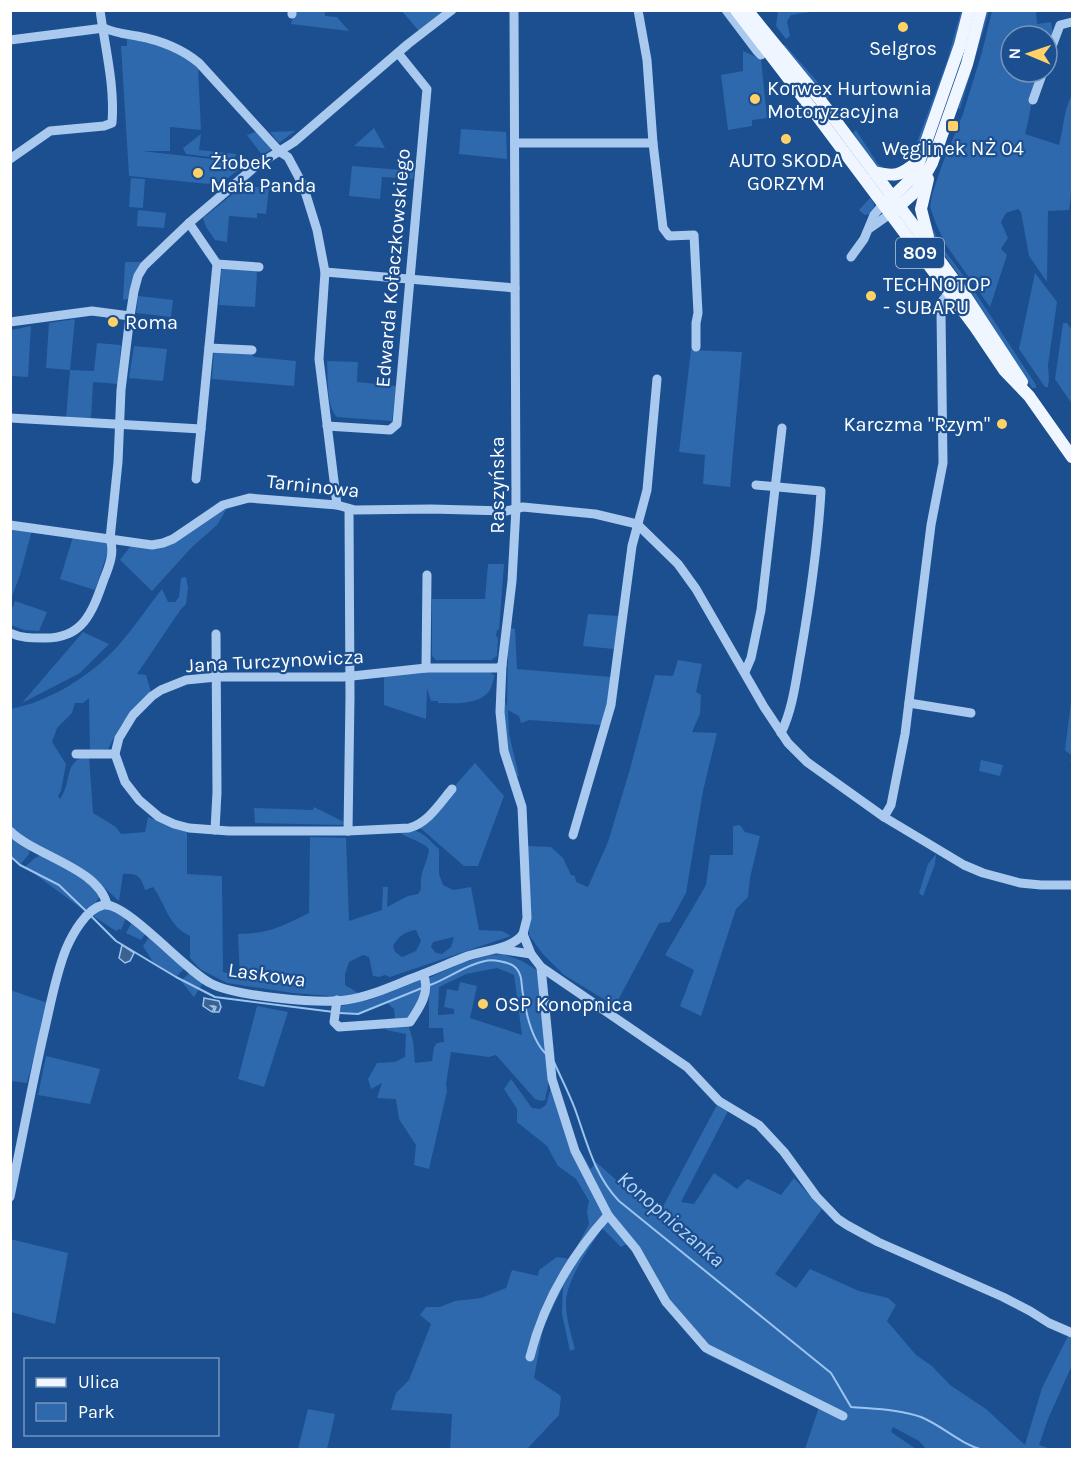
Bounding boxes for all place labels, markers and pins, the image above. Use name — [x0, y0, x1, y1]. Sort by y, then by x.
marker: Selgros — [896, 20, 910, 34]
place label: Selgros — [869, 37, 937, 60]
place label: Korwex Hurtownia Motoryzacyjna — [767, 77, 932, 123]
marker: Korwex Hurtownia Motoryzacyjna — [748, 92, 762, 106]
marker: Węglinek NŻ 04 — [946, 119, 960, 133]
marker: AUTO SKODA GORZYM — [779, 132, 793, 146]
place label: Węglinek NŻ 04 — [882, 137, 1024, 160]
place label: AUTO SKODA GORZYM — [729, 149, 843, 195]
place label: Żłobek Mała Panda — [210, 151, 316, 197]
marker: Żłobek Mała Panda — [191, 166, 205, 180]
place label: TECHNOTOP - SUBARU — [883, 273, 990, 319]
marker: TECHNOTOP - SUBARU — [864, 289, 878, 303]
place label: Roma — [125, 311, 178, 334]
marker: Roma — [106, 315, 120, 329]
place label: Karczma "Rzym" — [843, 413, 990, 436]
marker: Karczma "Rzym" — [995, 417, 1009, 431]
place label: OSP Konopnica — [495, 993, 633, 1016]
marker: OSP Konopnica — [476, 997, 490, 1011]

